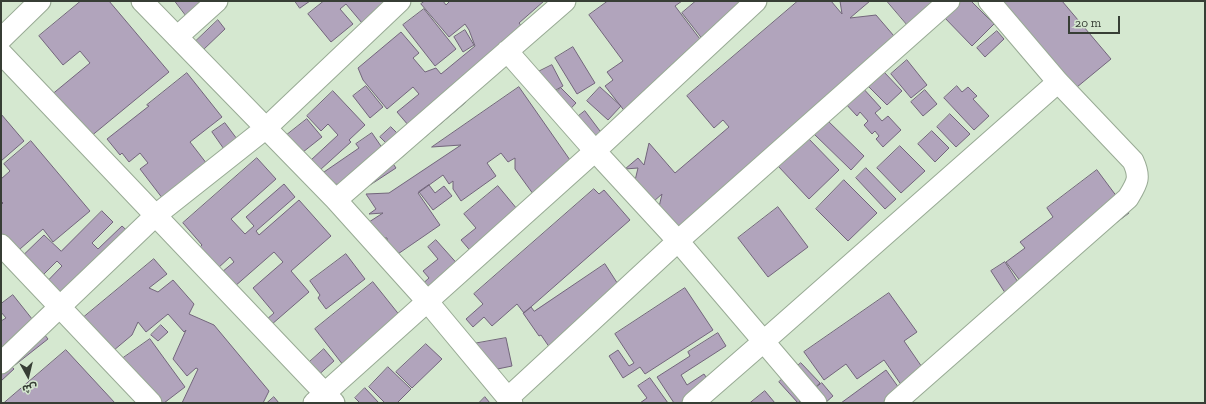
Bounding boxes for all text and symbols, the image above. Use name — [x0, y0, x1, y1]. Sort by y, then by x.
scale bar — [1070, 8, 1122, 34]
text: 20 m — [1075, 16, 1101, 30]
north arrow — [8, 356, 48, 396]
text: ش — [21, 381, 38, 396]

